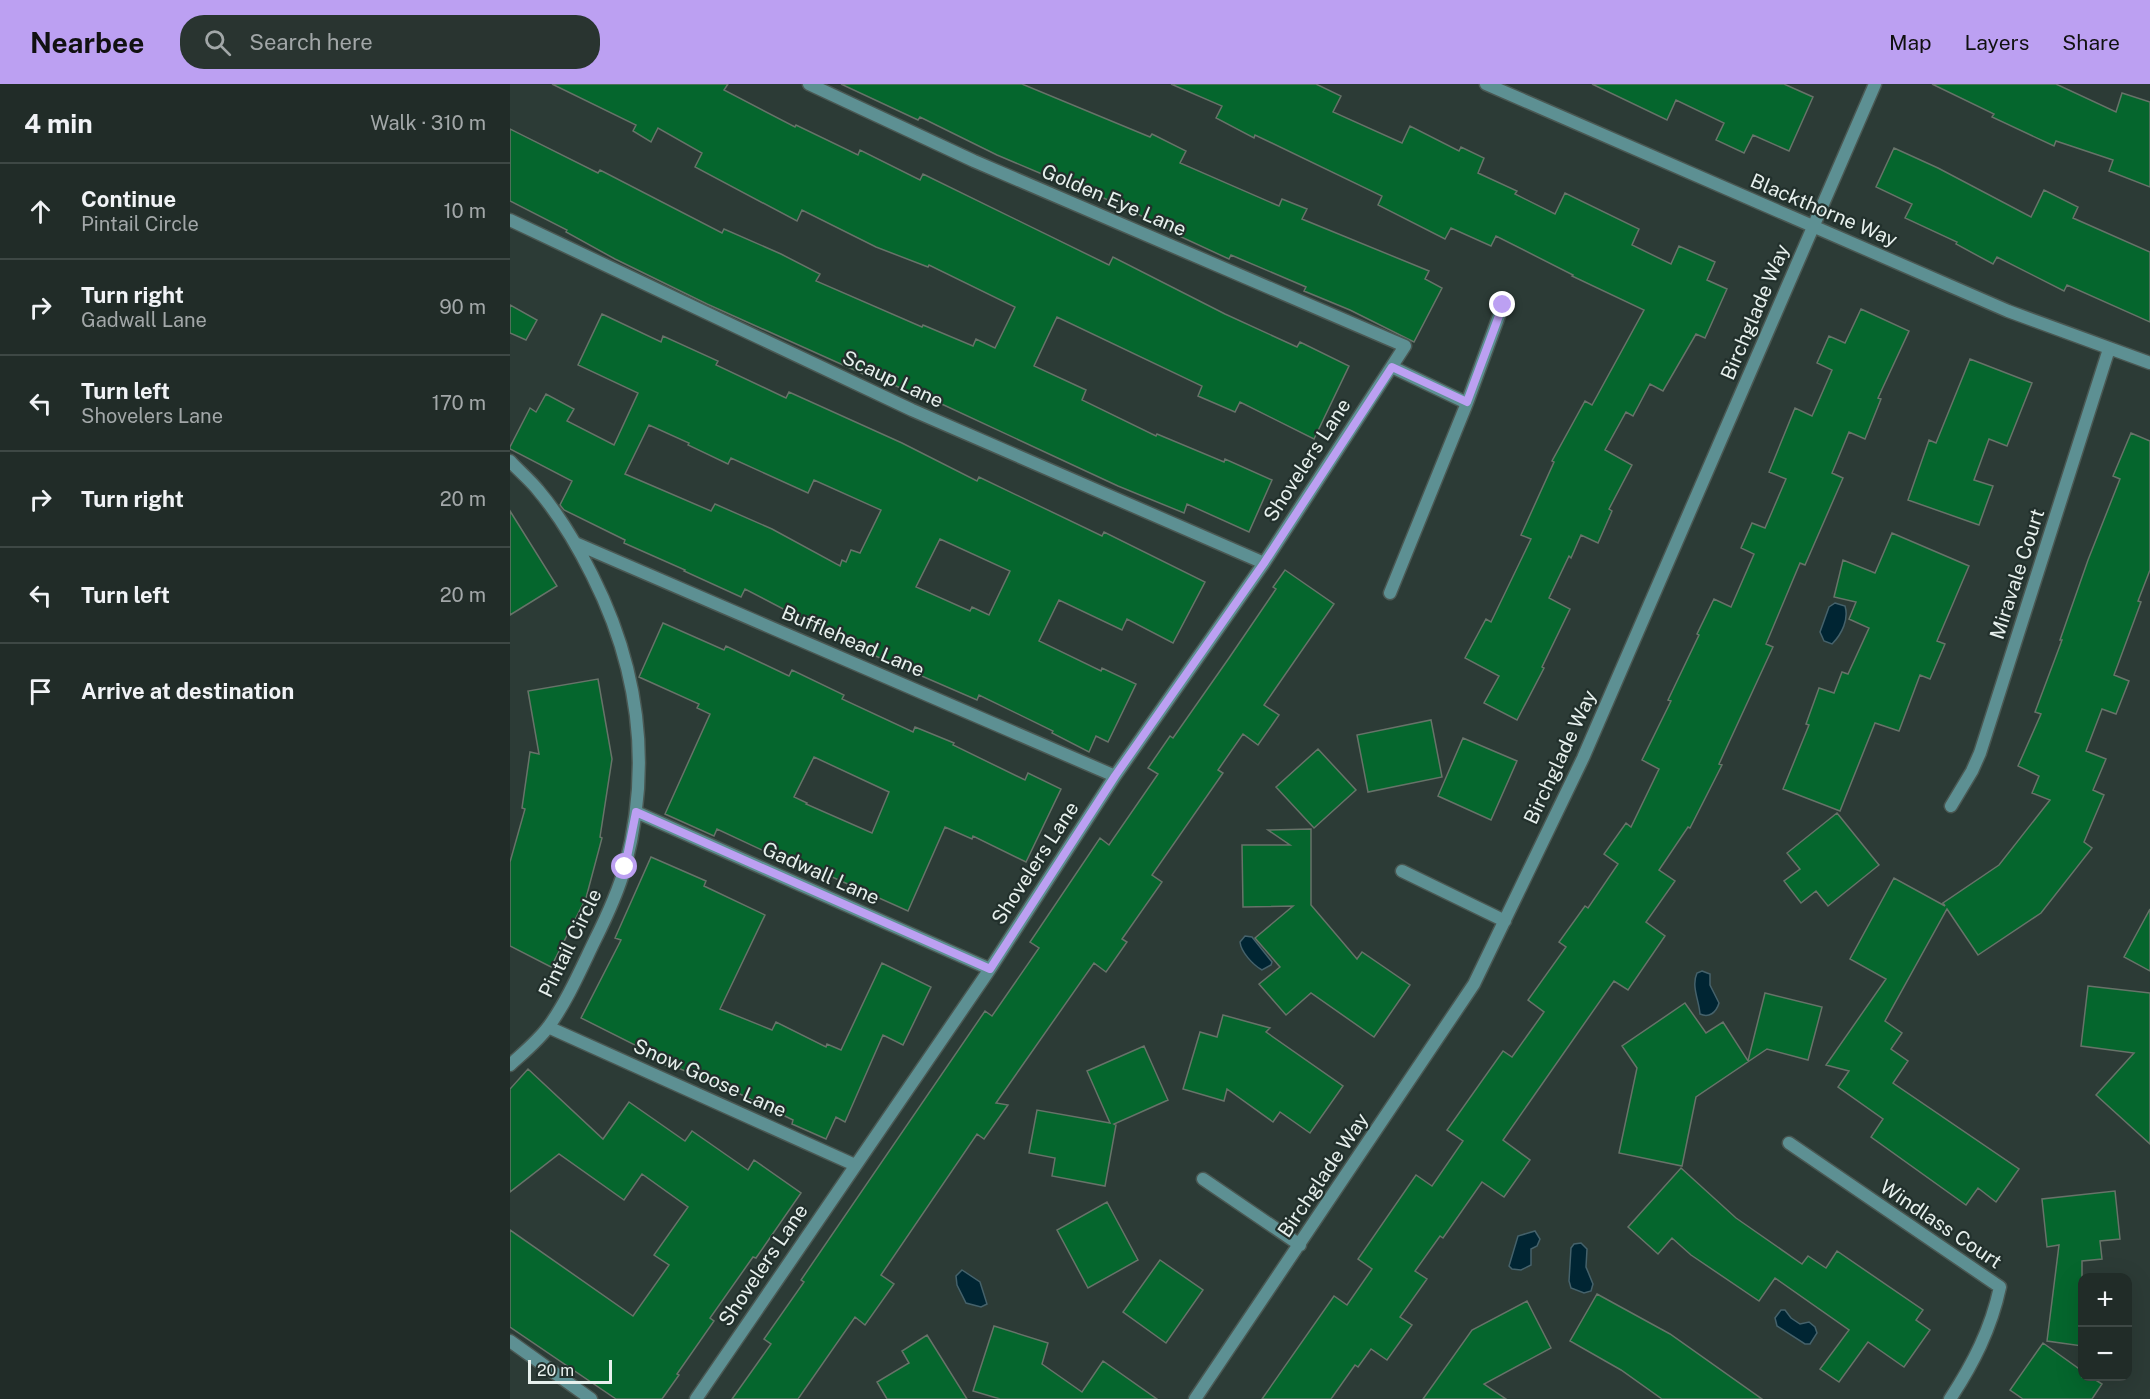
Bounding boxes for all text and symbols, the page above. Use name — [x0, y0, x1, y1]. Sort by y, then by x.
search box — [180, 15, 600, 69]
text: Nearbee — [30, 26, 144, 59]
icon: search — [201, 26, 234, 59]
text: Search here — [249, 29, 373, 55]
text: Map — [1889, 30, 1932, 55]
text: Layers — [1965, 30, 2029, 55]
text: Share — [2062, 30, 2120, 55]
text: 4 min — [24, 108, 93, 139]
text: Walk · 310 m — [370, 111, 486, 135]
street label: Golden Eye Lane — [1038, 159, 1190, 241]
street label: Blackthorne Way — [1747, 168, 1901, 252]
text: Continue — [81, 186, 176, 212]
icon: ahead — [24, 195, 57, 228]
text: 10 m — [443, 199, 486, 223]
text: Pintail Circle — [81, 212, 199, 236]
street label: Birchglade Way — [1716, 240, 1794, 383]
text: Turn right — [81, 282, 184, 308]
icon: right — [24, 291, 57, 324]
route end — [1489, 291, 1515, 317]
text: 90 m — [439, 295, 486, 319]
text: Gadwall Lane — [81, 308, 207, 332]
street label: Scaup Lane — [839, 345, 947, 413]
text: Turn left — [81, 378, 170, 404]
icon: left — [24, 387, 57, 420]
text: 170 m — [432, 391, 486, 415]
street label: Shovelers Lane — [1258, 394, 1356, 526]
text: Shovelers Lane — [81, 404, 223, 428]
icon: right — [24, 483, 57, 516]
text: Turn right — [81, 486, 184, 512]
text: 20 m — [440, 487, 486, 511]
street label: Miravale Court — [1985, 506, 2049, 642]
icon: left — [24, 579, 57, 612]
text: Turn left — [81, 582, 170, 608]
text: 20 m — [440, 583, 486, 607]
street label: Bufflehead Lane — [778, 600, 928, 682]
icon: arrive — [24, 675, 57, 708]
text: Arrive at destination — [81, 678, 294, 704]
street label: Birchglade Way — [1518, 686, 1602, 828]
street label: Shovelers Lane — [986, 797, 1084, 929]
street label: Gadwall Lane — [759, 836, 883, 910]
route start — [611, 853, 637, 879]
street label: Pintail Circle — [533, 885, 607, 1001]
street label: Snow Goose Lane — [630, 1033, 790, 1123]
street label: Birchglade Way — [1272, 1108, 1374, 1242]
street label: Windlass Court — [1876, 1174, 2006, 1274]
street label: Shovelers Lane — [713, 1199, 813, 1331]
map controls — [2078, 1273, 2132, 1381]
button: + — [2078, 1273, 2132, 1327]
button: − — [2078, 1327, 2132, 1381]
scale bar — [528, 1357, 612, 1384]
text: 20 m — [537, 1361, 574, 1380]

